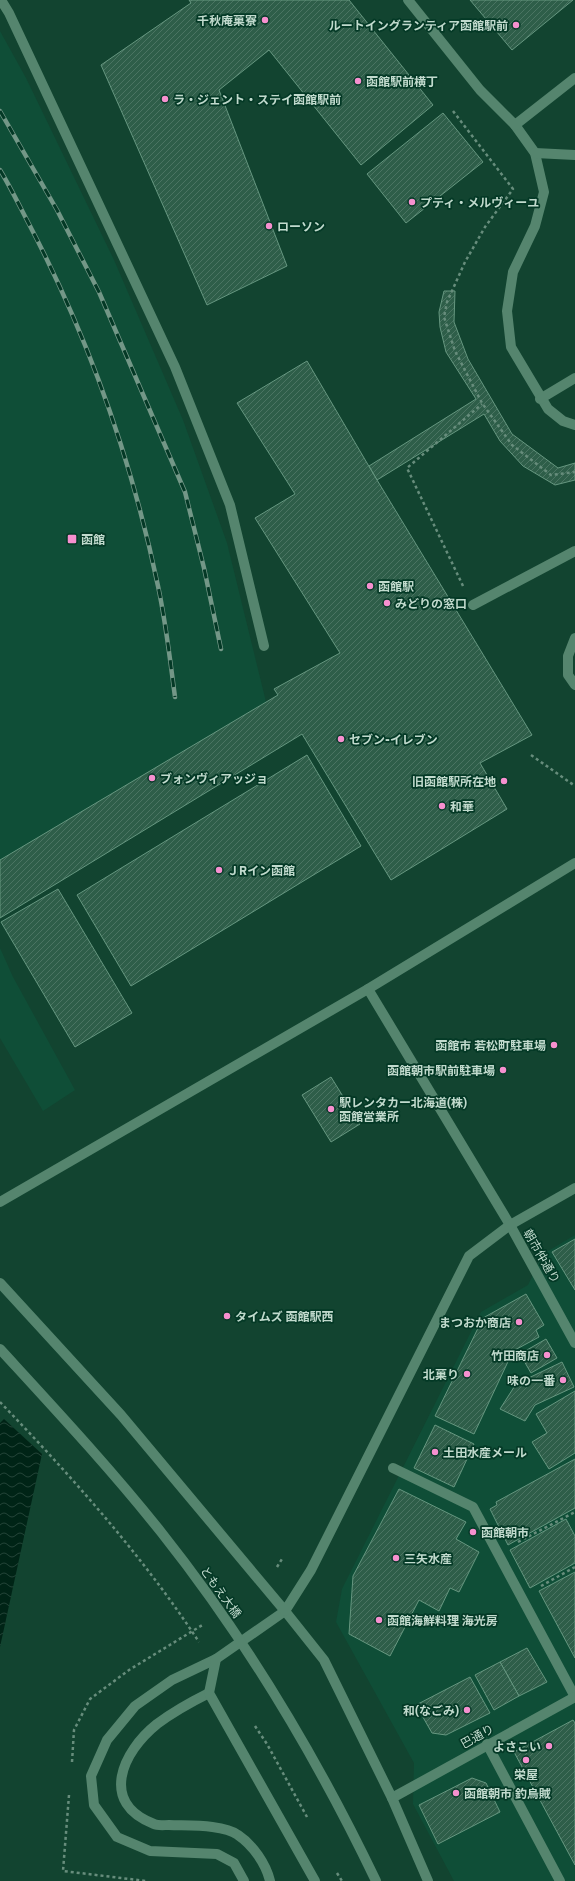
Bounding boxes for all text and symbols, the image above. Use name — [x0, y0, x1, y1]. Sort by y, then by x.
place label: 千秋庵菓寮 — [197, 13, 257, 28]
marker: 千秋庵菓寮 — [260, 15, 270, 25]
place label: ルートイングランティア函館駅前 — [329, 18, 508, 33]
marker: ルートイングランティア函館駅前 — [511, 20, 521, 30]
place label: 函館駅前横丁 — [366, 74, 438, 89]
marker: 函館駅前横丁 — [353, 76, 363, 86]
place label: ラ・ジェント・ステイ函館駅前 — [173, 92, 341, 107]
marker: ラ・ジェント・ステイ函館駅前 — [160, 94, 170, 104]
place label: プティ・メルヴィーユ — [420, 195, 539, 210]
marker: プティ・メルヴィーユ — [407, 197, 417, 207]
place label: ローソン — [277, 219, 325, 234]
marker: ローソン — [264, 221, 274, 231]
place label: 函館 — [81, 532, 105, 547]
marker: 函館 — [66, 533, 78, 545]
place label: 函館駅 — [378, 579, 414, 594]
marker: 函館駅 — [365, 581, 375, 591]
place label: みどりの窓口 — [395, 596, 467, 611]
marker: みどりの窓口 — [382, 598, 392, 608]
place label: セブン-イレブン — [349, 732, 438, 747]
marker: セブン-イレブン — [336, 734, 346, 744]
place label: ブォンヴィアッジョ — [160, 771, 268, 786]
marker: ブォンヴィアッジョ — [147, 773, 157, 783]
place label: 旧函館駅所在地 — [412, 774, 496, 789]
marker: 旧函館駅所在地 — [499, 776, 509, 786]
place label: 和華 — [450, 799, 474, 814]
marker: 和華 — [437, 801, 447, 811]
place label: ＪRイン函館 — [227, 863, 295, 878]
marker: ＪRイン函館 — [214, 865, 224, 875]
place label: 函館市 若松町駐車場 — [435, 1038, 546, 1053]
marker: 函館市 若松町駐車場 — [549, 1040, 559, 1050]
place label: 函館朝市駅前駐車場 — [387, 1063, 495, 1078]
marker: 函館朝市駅前駐車場 — [498, 1065, 508, 1075]
place label: 駅レンタカー北海道(株) 函館営業所 — [339, 1095, 467, 1124]
marker: 駅レンタカー北海道(株) 函館営業所 — [326, 1104, 336, 1114]
street label: 朝市仲通り — [521, 1226, 563, 1286]
place label: タイムズ 函館駅西 — [235, 1309, 334, 1324]
marker: タイムズ 函館駅西 — [222, 1311, 232, 1321]
place label: まつおか商店 — [439, 1315, 511, 1330]
marker: まつおか商店 — [514, 1317, 524, 1327]
place label: 竹田商店 — [491, 1348, 539, 1363]
marker: 竹田商店 — [542, 1350, 552, 1360]
place label: 北菓り — [423, 1367, 459, 1382]
marker: 北菓り — [462, 1369, 472, 1379]
place label: 味の一番 — [507, 1373, 556, 1388]
marker: 味の一番 — [558, 1375, 568, 1385]
place label: 土田水産メール — [443, 1445, 527, 1460]
marker: 土田水産メール — [430, 1447, 440, 1457]
place label: 函館朝市 — [481, 1525, 529, 1540]
marker: 函館朝市 — [468, 1527, 478, 1537]
place label: 三矢水産 — [404, 1551, 452, 1566]
marker: 三矢水産 — [391, 1553, 401, 1563]
street label: ともえ大橋 — [197, 1563, 245, 1621]
place label: 函館海鮮料理 海光房 — [387, 1613, 498, 1628]
marker: 函館海鮮料理 海光房 — [374, 1615, 384, 1625]
place label: 和(なごみ) — [403, 1703, 459, 1718]
marker: 和(なごみ) — [462, 1705, 472, 1715]
street label: 巴通り — [458, 1721, 496, 1751]
place label: よさこい — [493, 1739, 541, 1754]
marker: よさこい — [544, 1741, 554, 1751]
marker: 栄屋 — [521, 1755, 531, 1765]
place label: 栄屋 — [514, 1767, 538, 1782]
place label: 函館朝市 釣烏賊 — [464, 1786, 551, 1801]
marker: 函館朝市 釣烏賊 — [451, 1788, 461, 1798]

